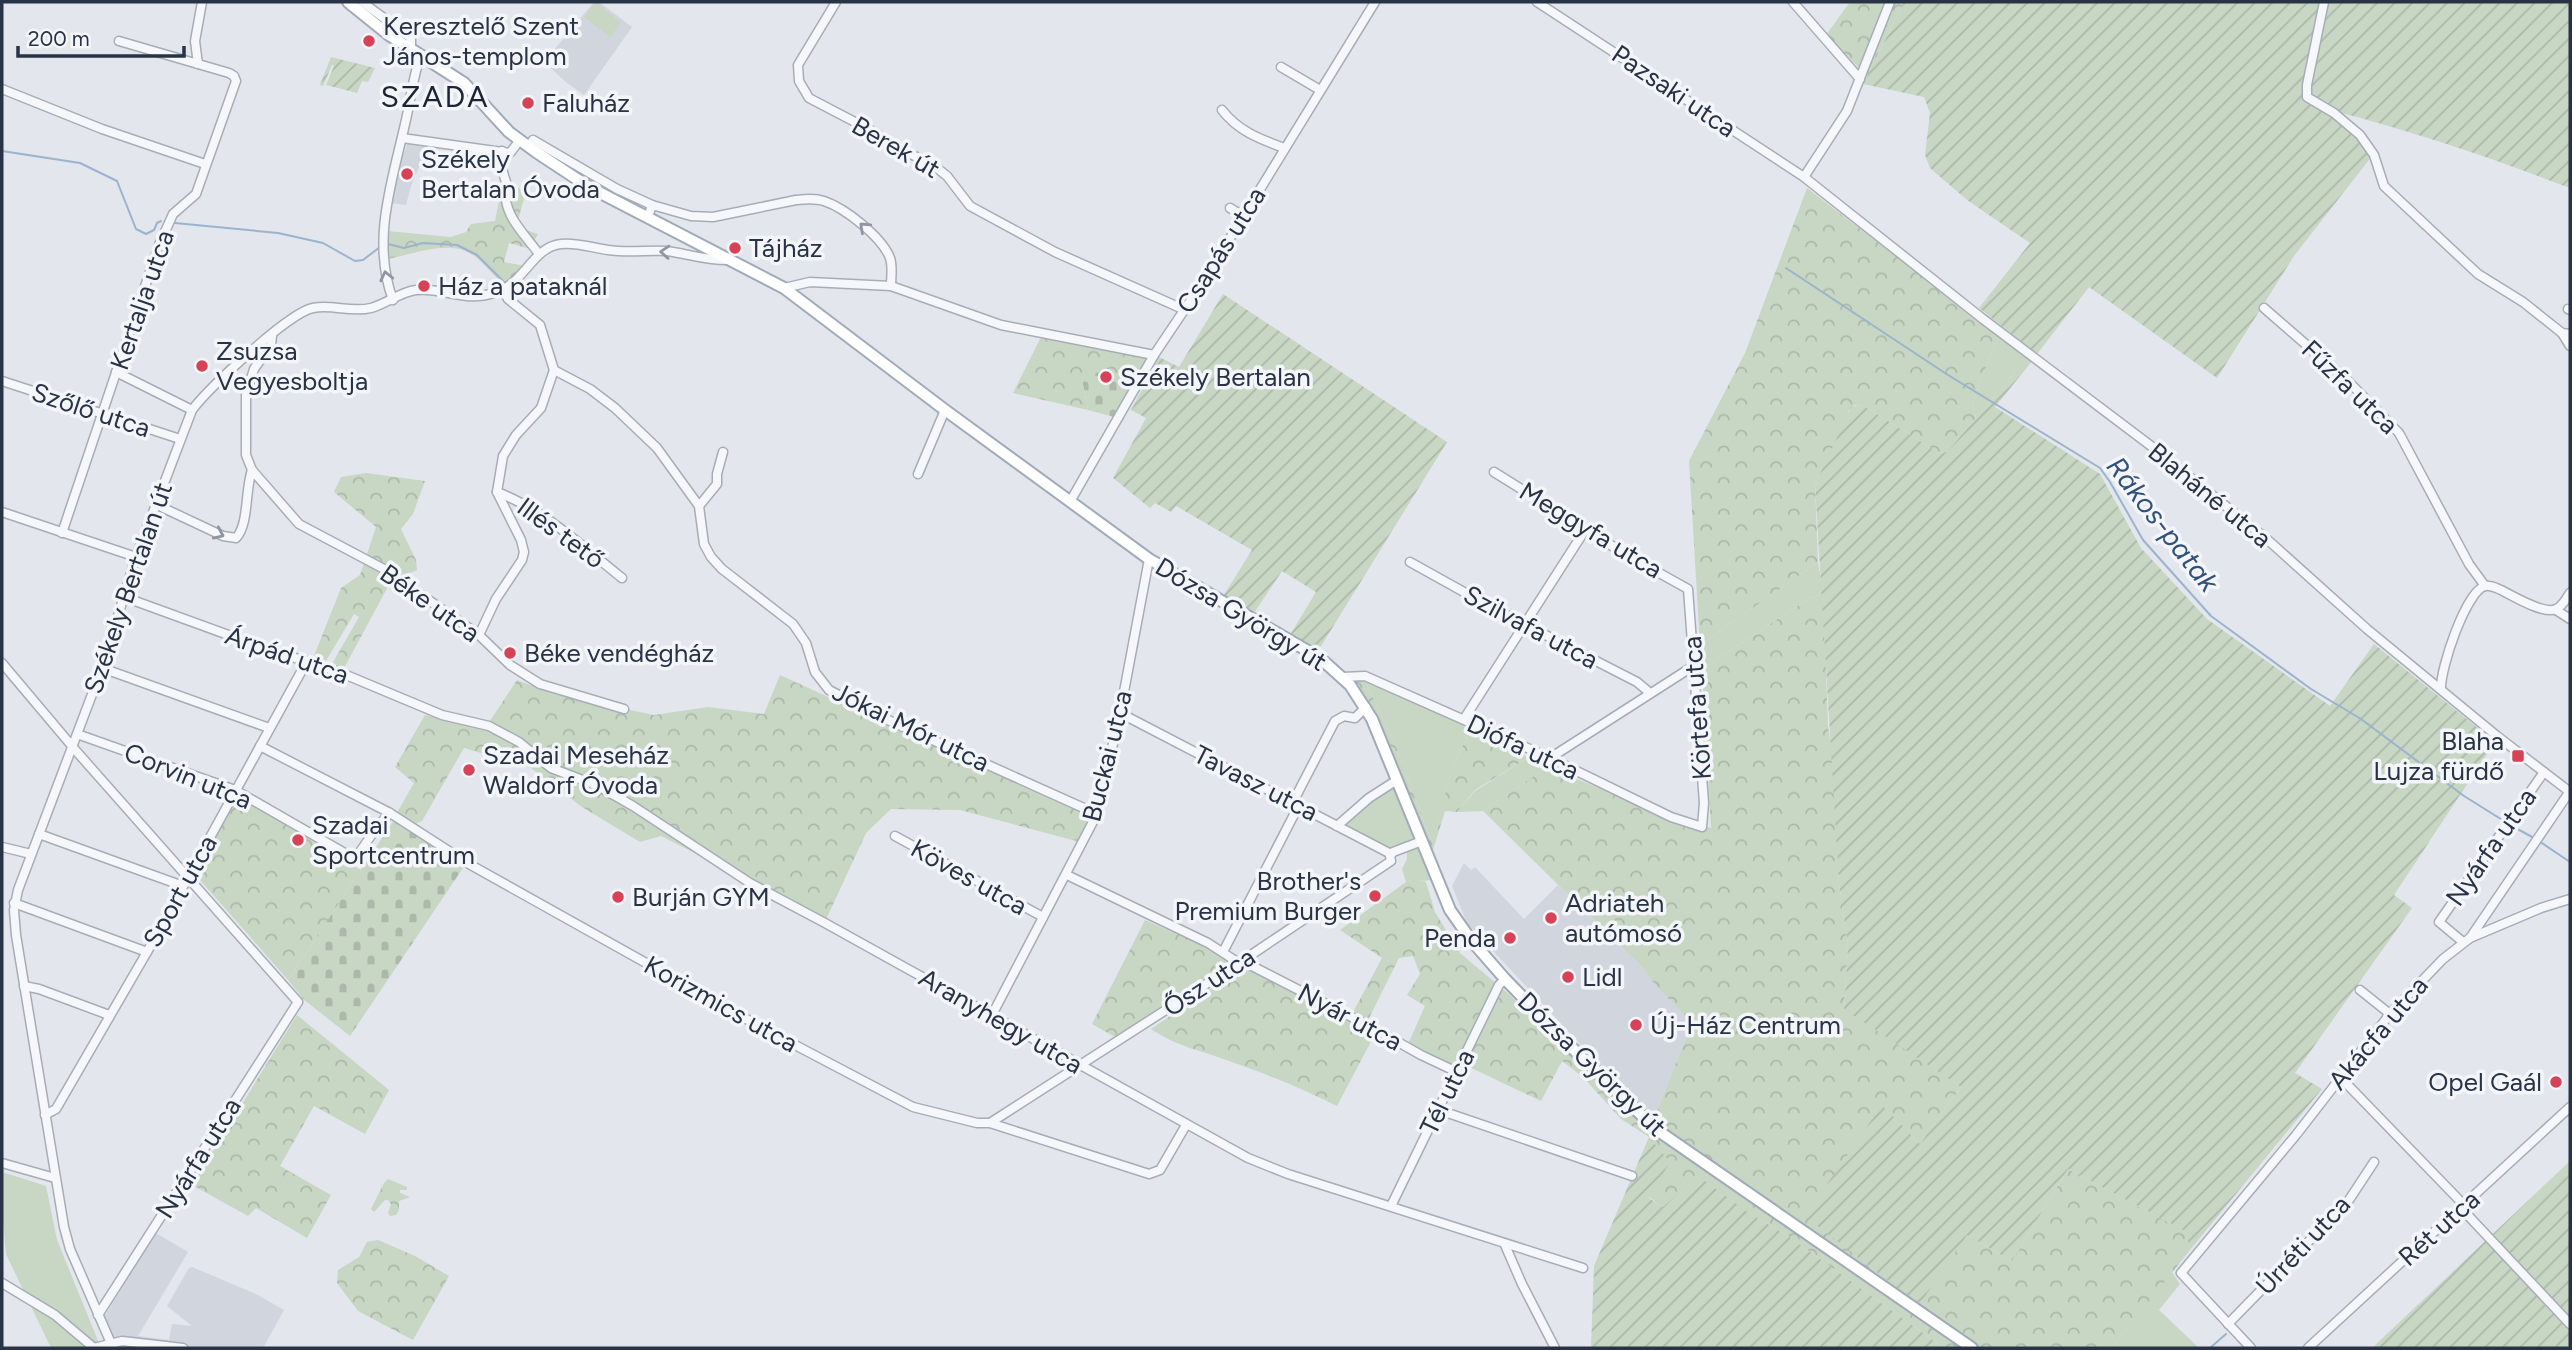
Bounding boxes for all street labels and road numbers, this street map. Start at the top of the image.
street label: Pazsaki utca [1606,38,1742,144]
street label: Berek út [846,109,946,185]
street label: Csapás utca [1170,181,1272,319]
street label: Kertalja utca [103,226,181,374]
street label: Fűzfa utca [2295,333,2405,441]
street label: Szőlő utca [28,376,154,444]
street label: Blaháné utca [2142,436,2278,554]
street label: Meggyfa utca [1514,475,1668,585]
street label: Székely Bertalan út [77,478,179,698]
street label: Illés tető [511,491,611,575]
street label: Dózsa György út [1150,550,1333,678]
street label: Béke utca [374,557,486,649]
street label: Szilvafa utca [1458,578,1604,676]
street label: Árpád utca [221,619,353,691]
street label: Körtefa utca [1676,635,1718,781]
street label: Jókai Mór utca [827,675,995,779]
street label: Buckai utca [1075,687,1139,825]
street label: Diófa utca [1462,707,1584,787]
street label: Corvin utca [120,736,256,816]
street label: Tavasz utca [1189,738,1323,828]
street label: Nyárfa utca [2439,782,2543,912]
street label: Sport utca [136,829,224,953]
street label: Köves utca [905,832,1033,922]
street label: Ősz utca [1157,941,1261,1023]
street label: Korizmics utca [639,949,803,1059]
street label: Aranyhegy utca [914,961,1088,1081]
street label: Akácfa utca [2321,970,2435,1096]
street label: Nyár utca [1292,976,1408,1058]
street label: Dózsa György út [1511,985,1673,1143]
street label: Tél utca [1413,1044,1481,1140]
street label: Nyárfa utca [148,1092,248,1224]
street label: Rét utca [2392,1183,2486,1273]
street label: Úrréti utca [2249,1189,2357,1301]

